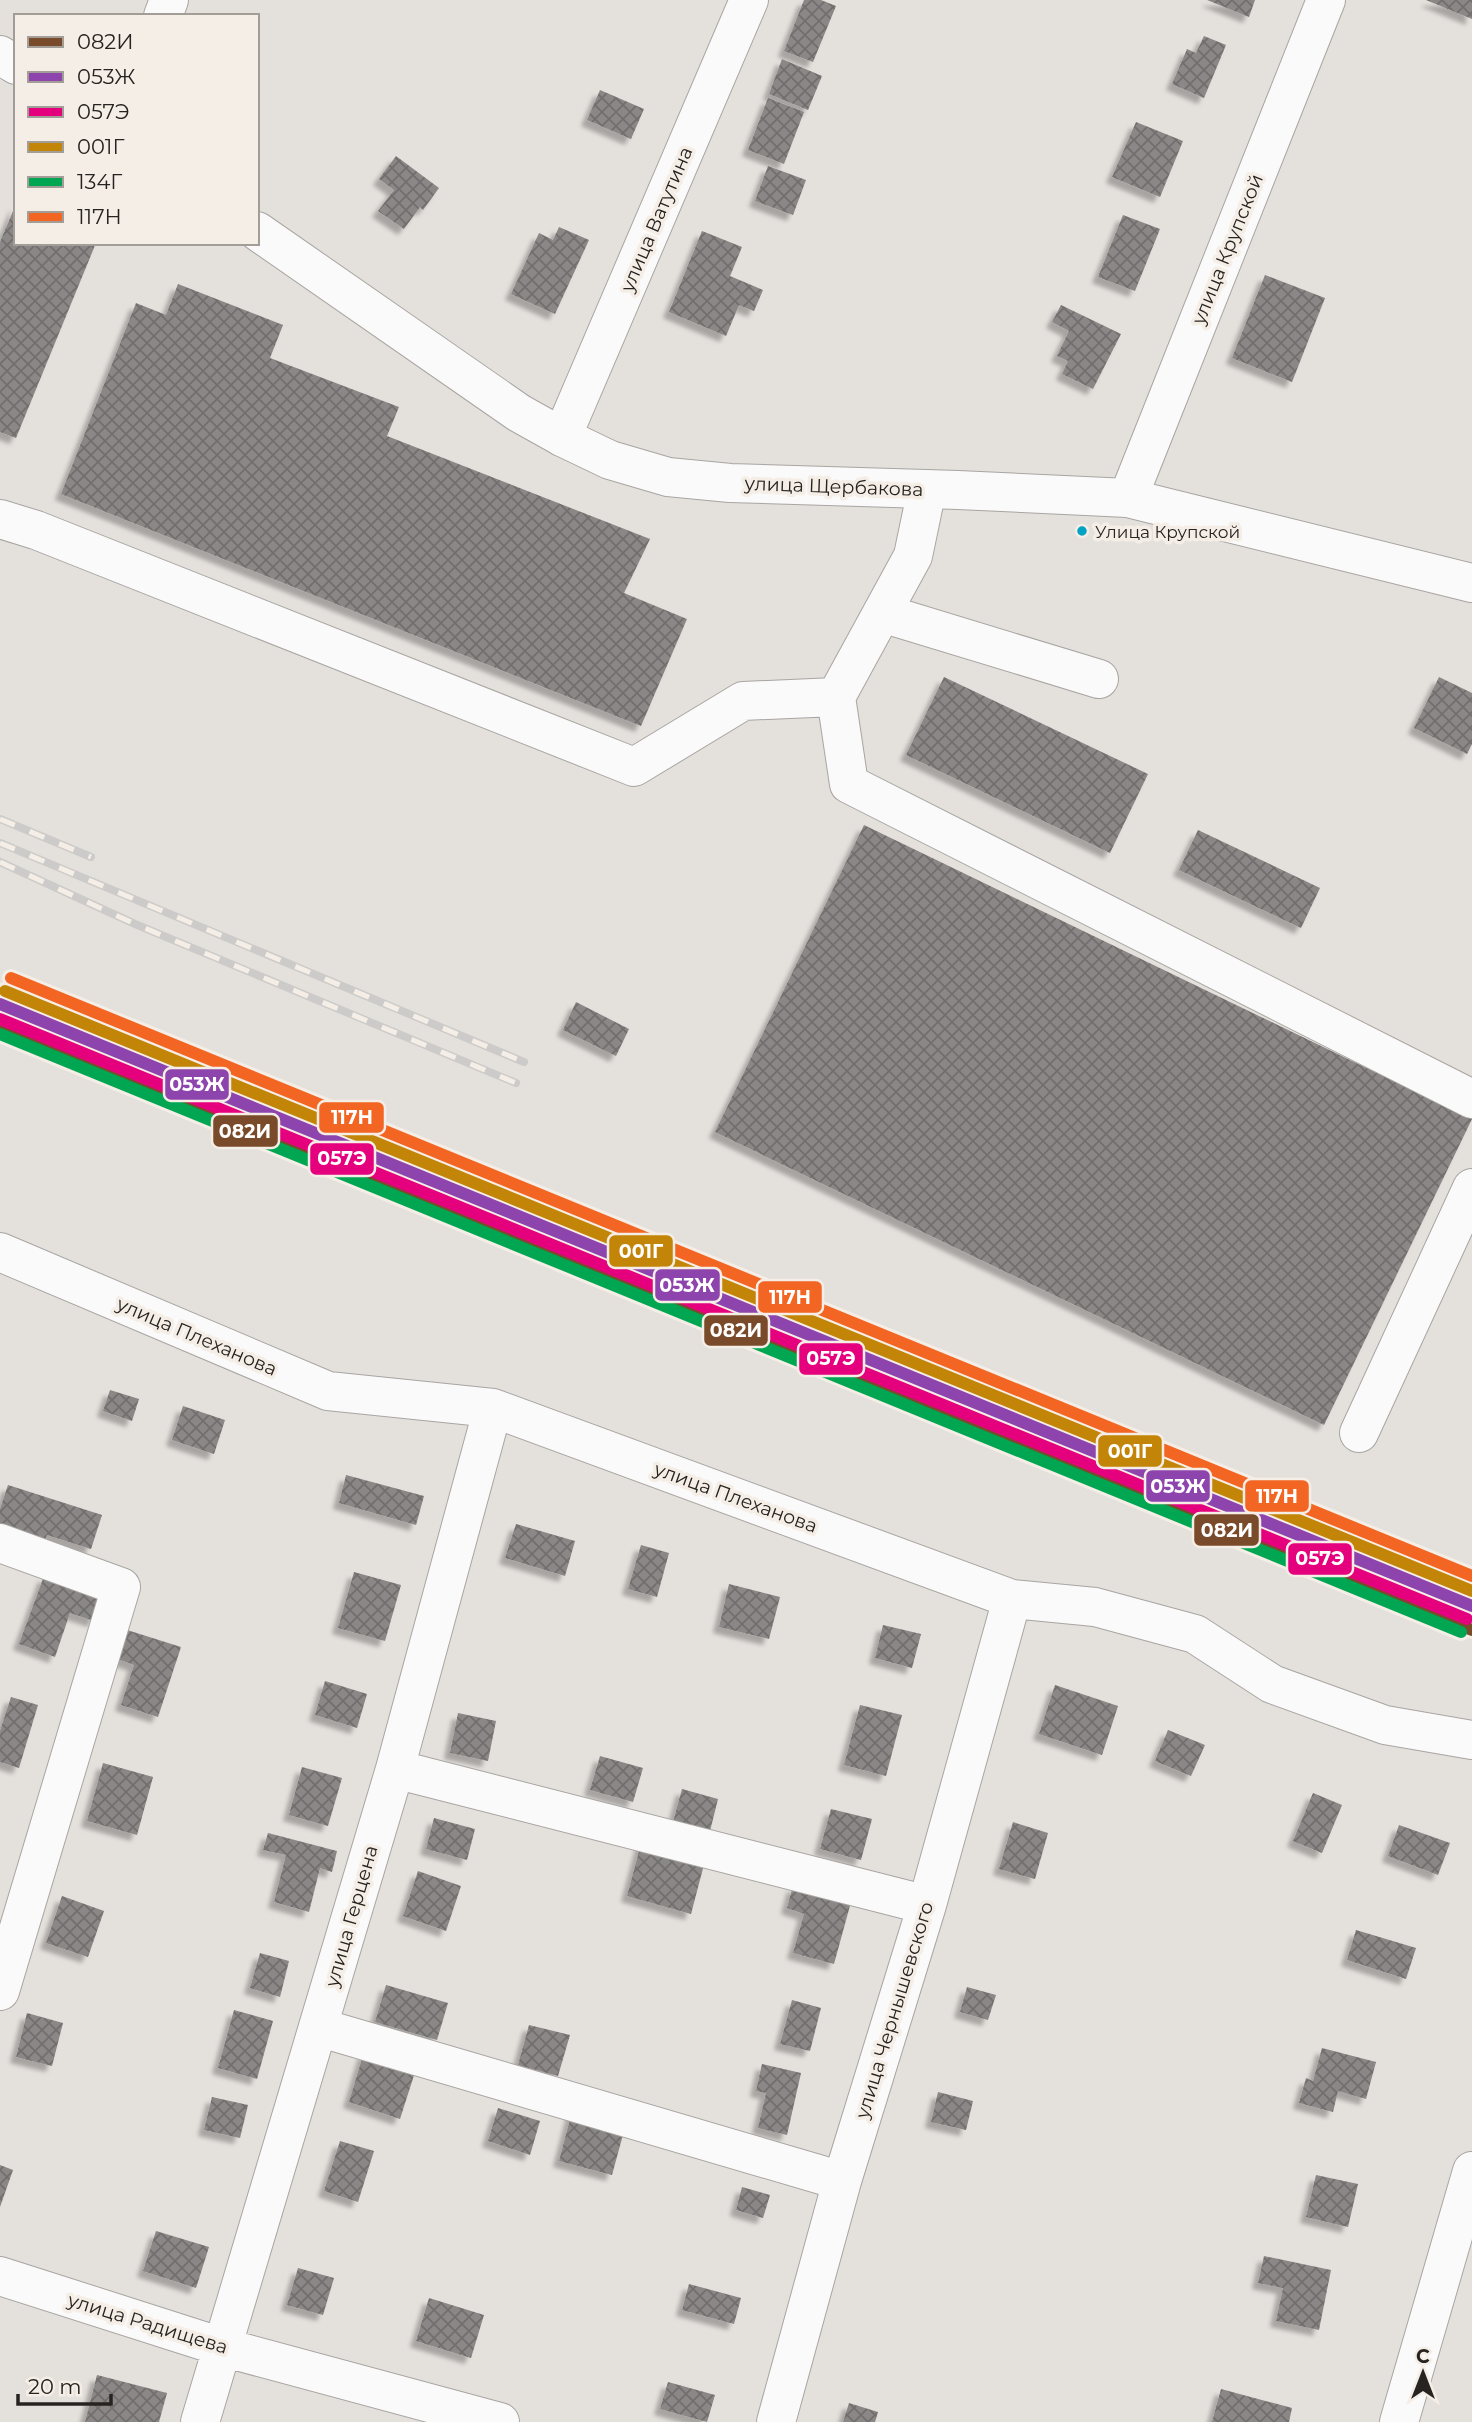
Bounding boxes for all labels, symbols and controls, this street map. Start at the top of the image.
legend [14,14,259,245]
text: 082И [77,29,134,54]
text: 053Ж [77,64,136,89]
text: 057Э [77,99,130,124]
text: 001Г [77,134,124,159]
street label: улица Ватутина [615,143,697,296]
text: 134Г [77,169,122,194]
street label: улица Крупской [1186,171,1268,329]
text: 117Н [77,204,122,229]
street label: улица Щербакова [743,472,924,501]
place label: Улица Крупской [1095,522,1240,542]
marker: Улица Крупской [1075,524,1089,538]
line badge: 053Ж [164,1068,230,1101]
text: 053Ж [169,1073,225,1096]
line badge: 117Н [318,1101,385,1134]
text: 117Н [331,1106,373,1129]
line badge: 082И [212,1114,279,1148]
text: 082И [219,1120,271,1143]
line badge: 057Э [309,1142,375,1176]
text: 057Э [317,1147,367,1170]
line badge: 001Г [608,1234,674,1268]
text: 001Г [619,1240,664,1263]
line badge: 053Ж [654,1268,721,1302]
text: 053Ж [659,1274,715,1297]
line badge: 117Н [757,1280,823,1314]
text: 117Н [769,1286,811,1309]
street label: улица Плеханова [112,1292,280,1381]
line badge: 082И [703,1314,769,1347]
text: 082И [710,1319,762,1342]
line badge: 057Э [798,1342,864,1376]
text: 057Э [806,1347,856,1370]
line badge: 001Г [1097,1434,1163,1468]
text: 001Г [1108,1440,1153,1463]
street label: улица Плеханова [650,1457,821,1538]
line badge: 053Ж [1145,1469,1211,1503]
text: 053Ж [1150,1475,1206,1498]
line badge: 117Н [1244,1479,1310,1513]
text: 117Н [1256,1485,1298,1508]
line badge: 082И [1193,1513,1260,1547]
text: 082И [1201,1519,1253,1542]
line badge: 057Э [1287,1542,1353,1576]
text: 057Э [1295,1547,1345,1570]
street label: улица Герцена [320,1843,383,1991]
street label: улица Чернышевского [850,1899,938,2122]
street label: улица Радищева [64,2288,231,2359]
north arrow [1388,2338,1458,2408]
text: С [1416,2345,1430,2368]
scale bar [18,2362,110,2406]
text: 20 m [28,2374,82,2399]

